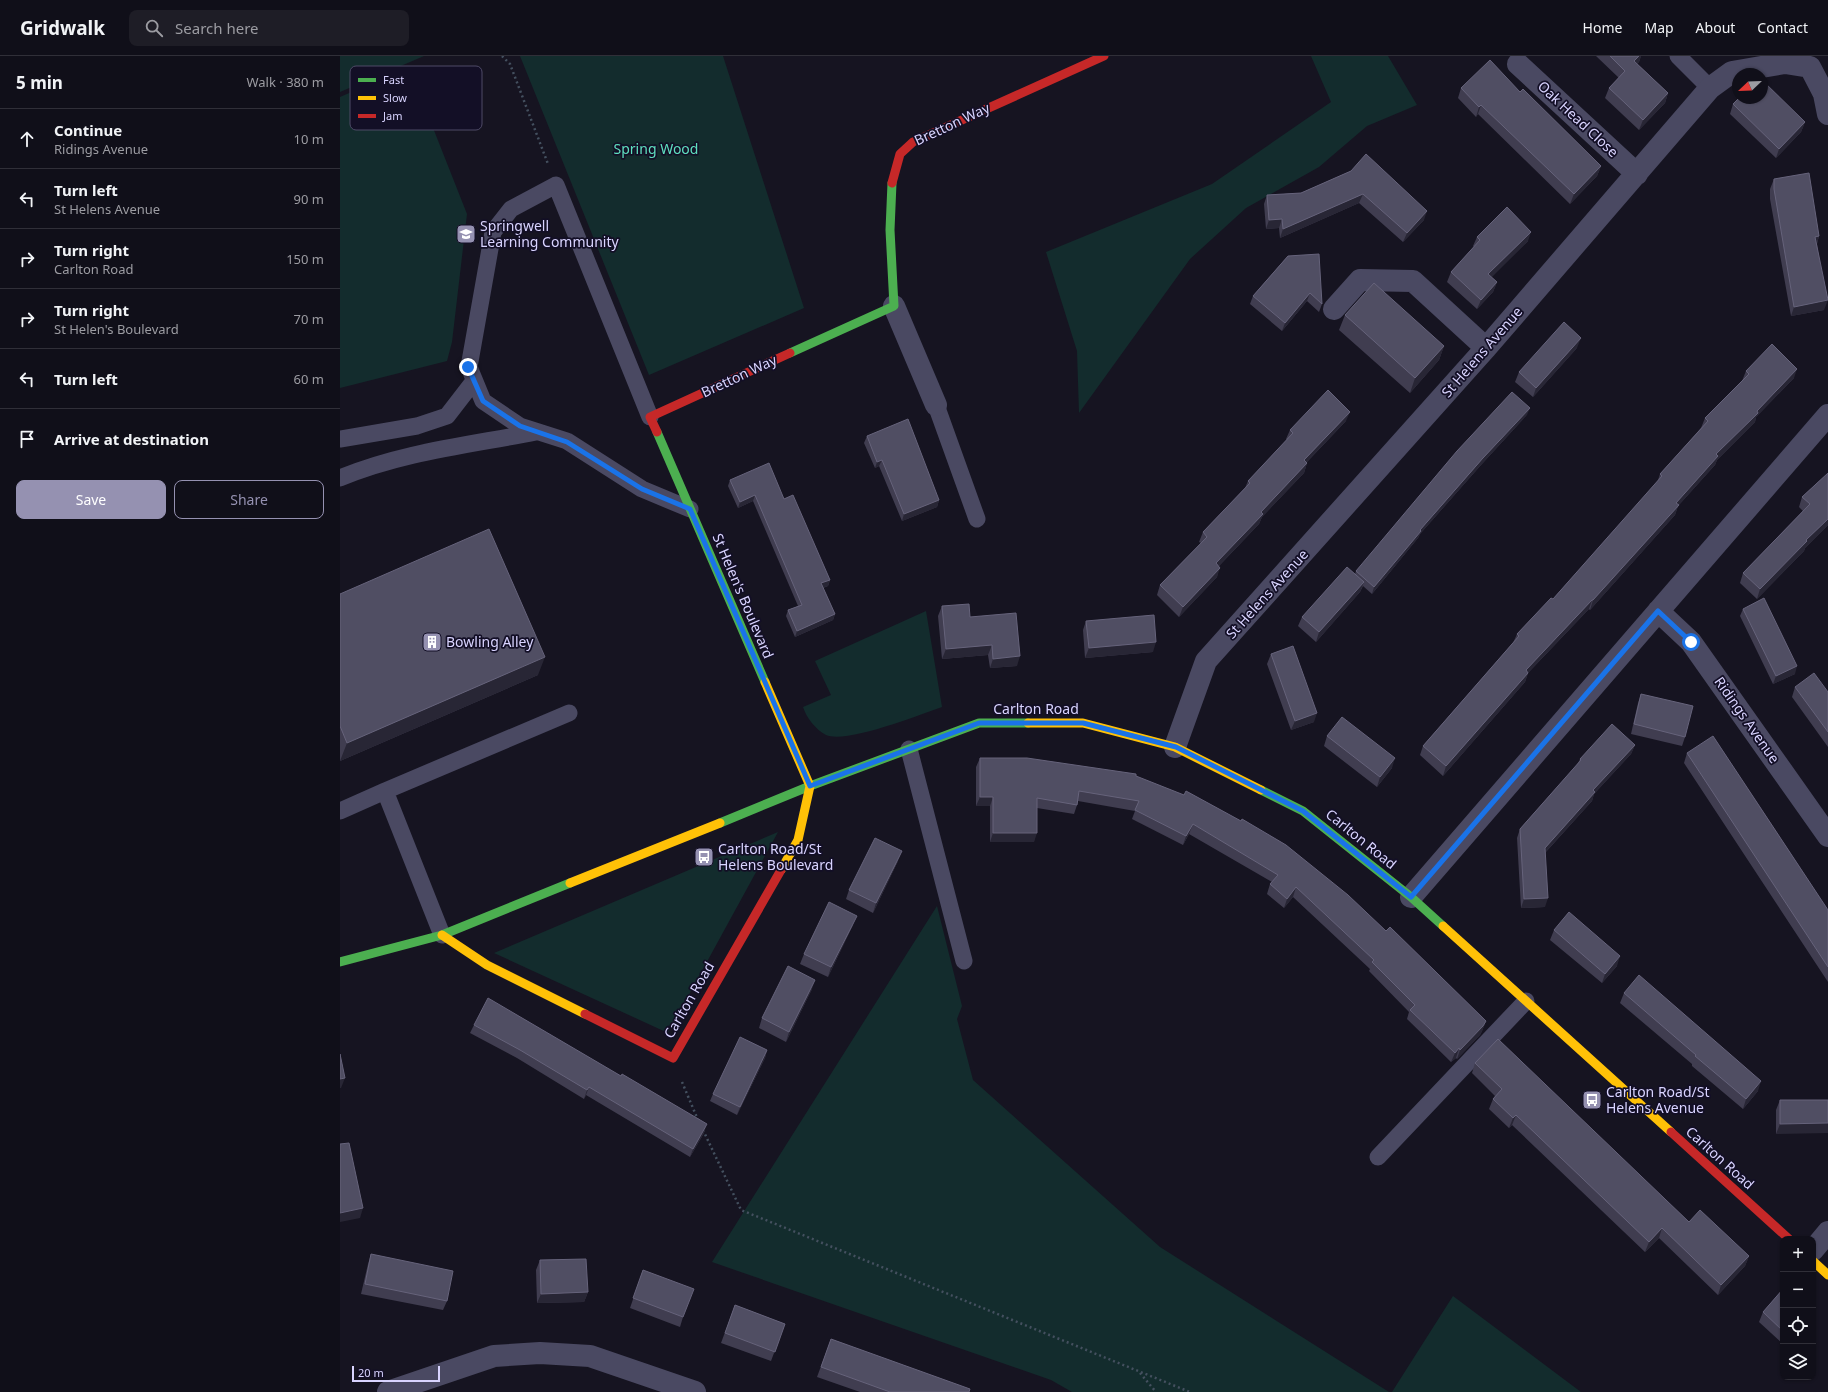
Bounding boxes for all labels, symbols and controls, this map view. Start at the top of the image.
search box [129,10,409,46]
text: Gridwalk [20,15,105,41]
icon: search [143,17,165,39]
text: Search here [175,18,259,38]
text: Home [1583,18,1622,37]
text: Map [1644,18,1674,37]
text: About [1696,18,1735,37]
text: Contact [1757,18,1808,37]
legend [350,66,482,130]
north arrow [1732,68,1768,104]
text: 5 min [16,71,63,94]
text: Fast [383,72,404,87]
text: Walk · 380 m [246,73,324,91]
street label: Oak Head Close [1534,76,1623,161]
text: Slow [383,90,407,105]
street label: Bretton Way [911,97,993,149]
text: Jam [382,108,402,123]
text: Continue [54,120,122,140]
icon: ahead [16,128,38,150]
text: 10 m [294,130,324,148]
park label: Spring Wood [614,139,698,158]
text: Ridings Avenue [54,140,148,158]
text: Turn left [54,180,118,200]
icon: left [16,188,38,210]
text: 90 m [294,190,324,208]
text: St Helens Avenue [54,200,160,218]
place label: Springwell Learning Community [480,216,620,251]
school or university icon: Springwell Learning Community [455,223,477,245]
text: Turn right [54,240,129,260]
icon: right [16,248,38,270]
text: 150 m [286,250,324,268]
text: Carlton Road [54,260,133,278]
text: Turn right [54,300,129,320]
street label: St Helens Avenue [1437,302,1526,401]
icon: right [16,308,38,330]
text: 70 m [294,310,324,328]
text: St Helen's Boulevard [54,320,179,338]
street label: Bretton Way [698,349,780,401]
route end [459,358,477,376]
icon: left [16,368,38,390]
text: Turn left [54,369,118,389]
text: 60 m [294,370,324,388]
icon: arrive [16,428,38,450]
text: Arrive at destination [54,429,209,449]
button: Save [16,480,166,519]
button: Share [174,480,324,519]
street label: St Helen's Boulevard [708,530,778,661]
street label: St Helens Avenue [1221,545,1312,642]
building icon: Bowling Alley [421,631,443,653]
place label: Bowling Alley [446,632,534,651]
route start [1682,633,1700,651]
street label: Ridings Avenue [1711,673,1784,767]
street label: Carlton Road [993,699,1079,718]
street label: Carlton Road [1322,804,1401,873]
place label: Carlton Road/St Helens Boulevard [718,839,833,874]
bus stop icon: Carlton Road/St Helens Boulevard [693,846,715,868]
street label: Carlton Road [659,958,718,1042]
place label: Carlton Road/St Helens Avenue [1606,1082,1710,1117]
bus stop icon: Carlton Road/St Helens Avenue [1581,1089,1603,1111]
street label: Carlton Road [1682,1122,1758,1193]
map controls [1780,1236,1816,1380]
button: + [1780,1236,1816,1272]
button: − [1780,1272,1816,1308]
button: locate [1780,1308,1816,1344]
button: layers [1780,1344,1816,1380]
scale bar [352,1364,440,1383]
text: 20 m [358,1365,384,1380]

